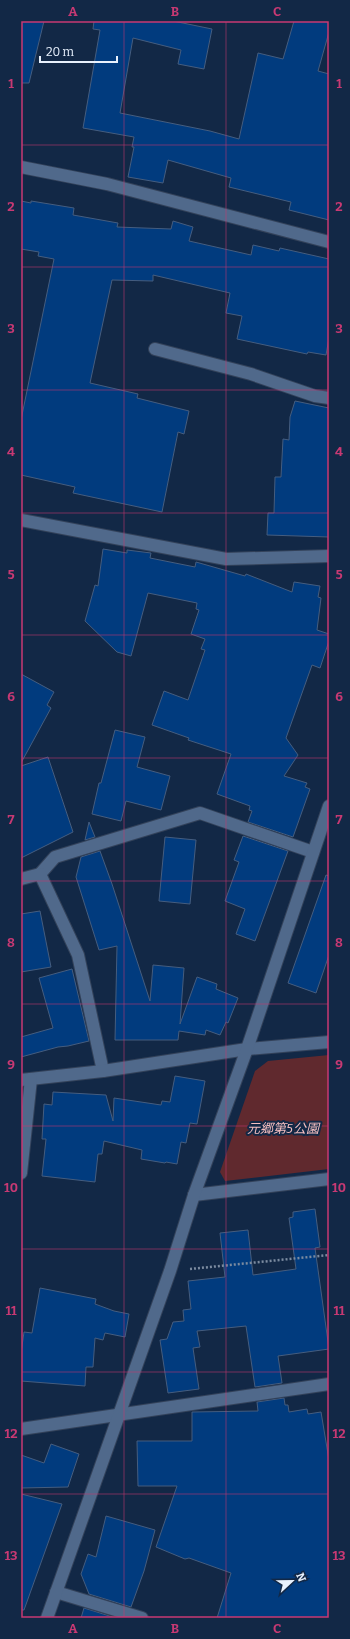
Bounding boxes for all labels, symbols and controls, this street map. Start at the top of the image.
text: A [68,4,78,19]
text: B [171,4,179,19]
text: C [273,4,281,19]
scale bar [40,38,117,64]
text: 20 m [46,45,75,59]
text: 1 [8,76,14,91]
text: 1 [336,76,342,91]
text: 2 [7,199,15,214]
text: 2 [335,199,343,214]
text: 3 [7,321,15,336]
text: 3 [335,321,343,336]
text: 4 [7,444,15,459]
text: 4 [335,444,343,459]
text: 5 [7,567,15,582]
text: 5 [335,567,343,582]
text: 6 [7,689,15,704]
text: 6 [335,689,343,704]
text: 7 [8,812,15,827]
text: 7 [336,812,343,827]
text: 8 [7,935,15,950]
text: 8 [335,935,343,950]
text: 9 [7,1057,15,1072]
text: 9 [335,1057,343,1072]
park label: 元郷第5公園 [247,1121,321,1136]
text: 10 [4,1180,18,1195]
text: 10 [332,1180,346,1195]
text: 11 [5,1303,17,1318]
text: 11 [333,1303,345,1318]
text: 12 [5,1426,17,1441]
text: 12 [333,1426,345,1441]
text: 13 [4,1548,18,1563]
text: 13 [332,1548,346,1563]
north arrow [272,1561,312,1601]
text: N [293,1571,309,1584]
text: A [68,1621,78,1636]
text: B [171,1621,179,1636]
text: C [273,1621,281,1636]

